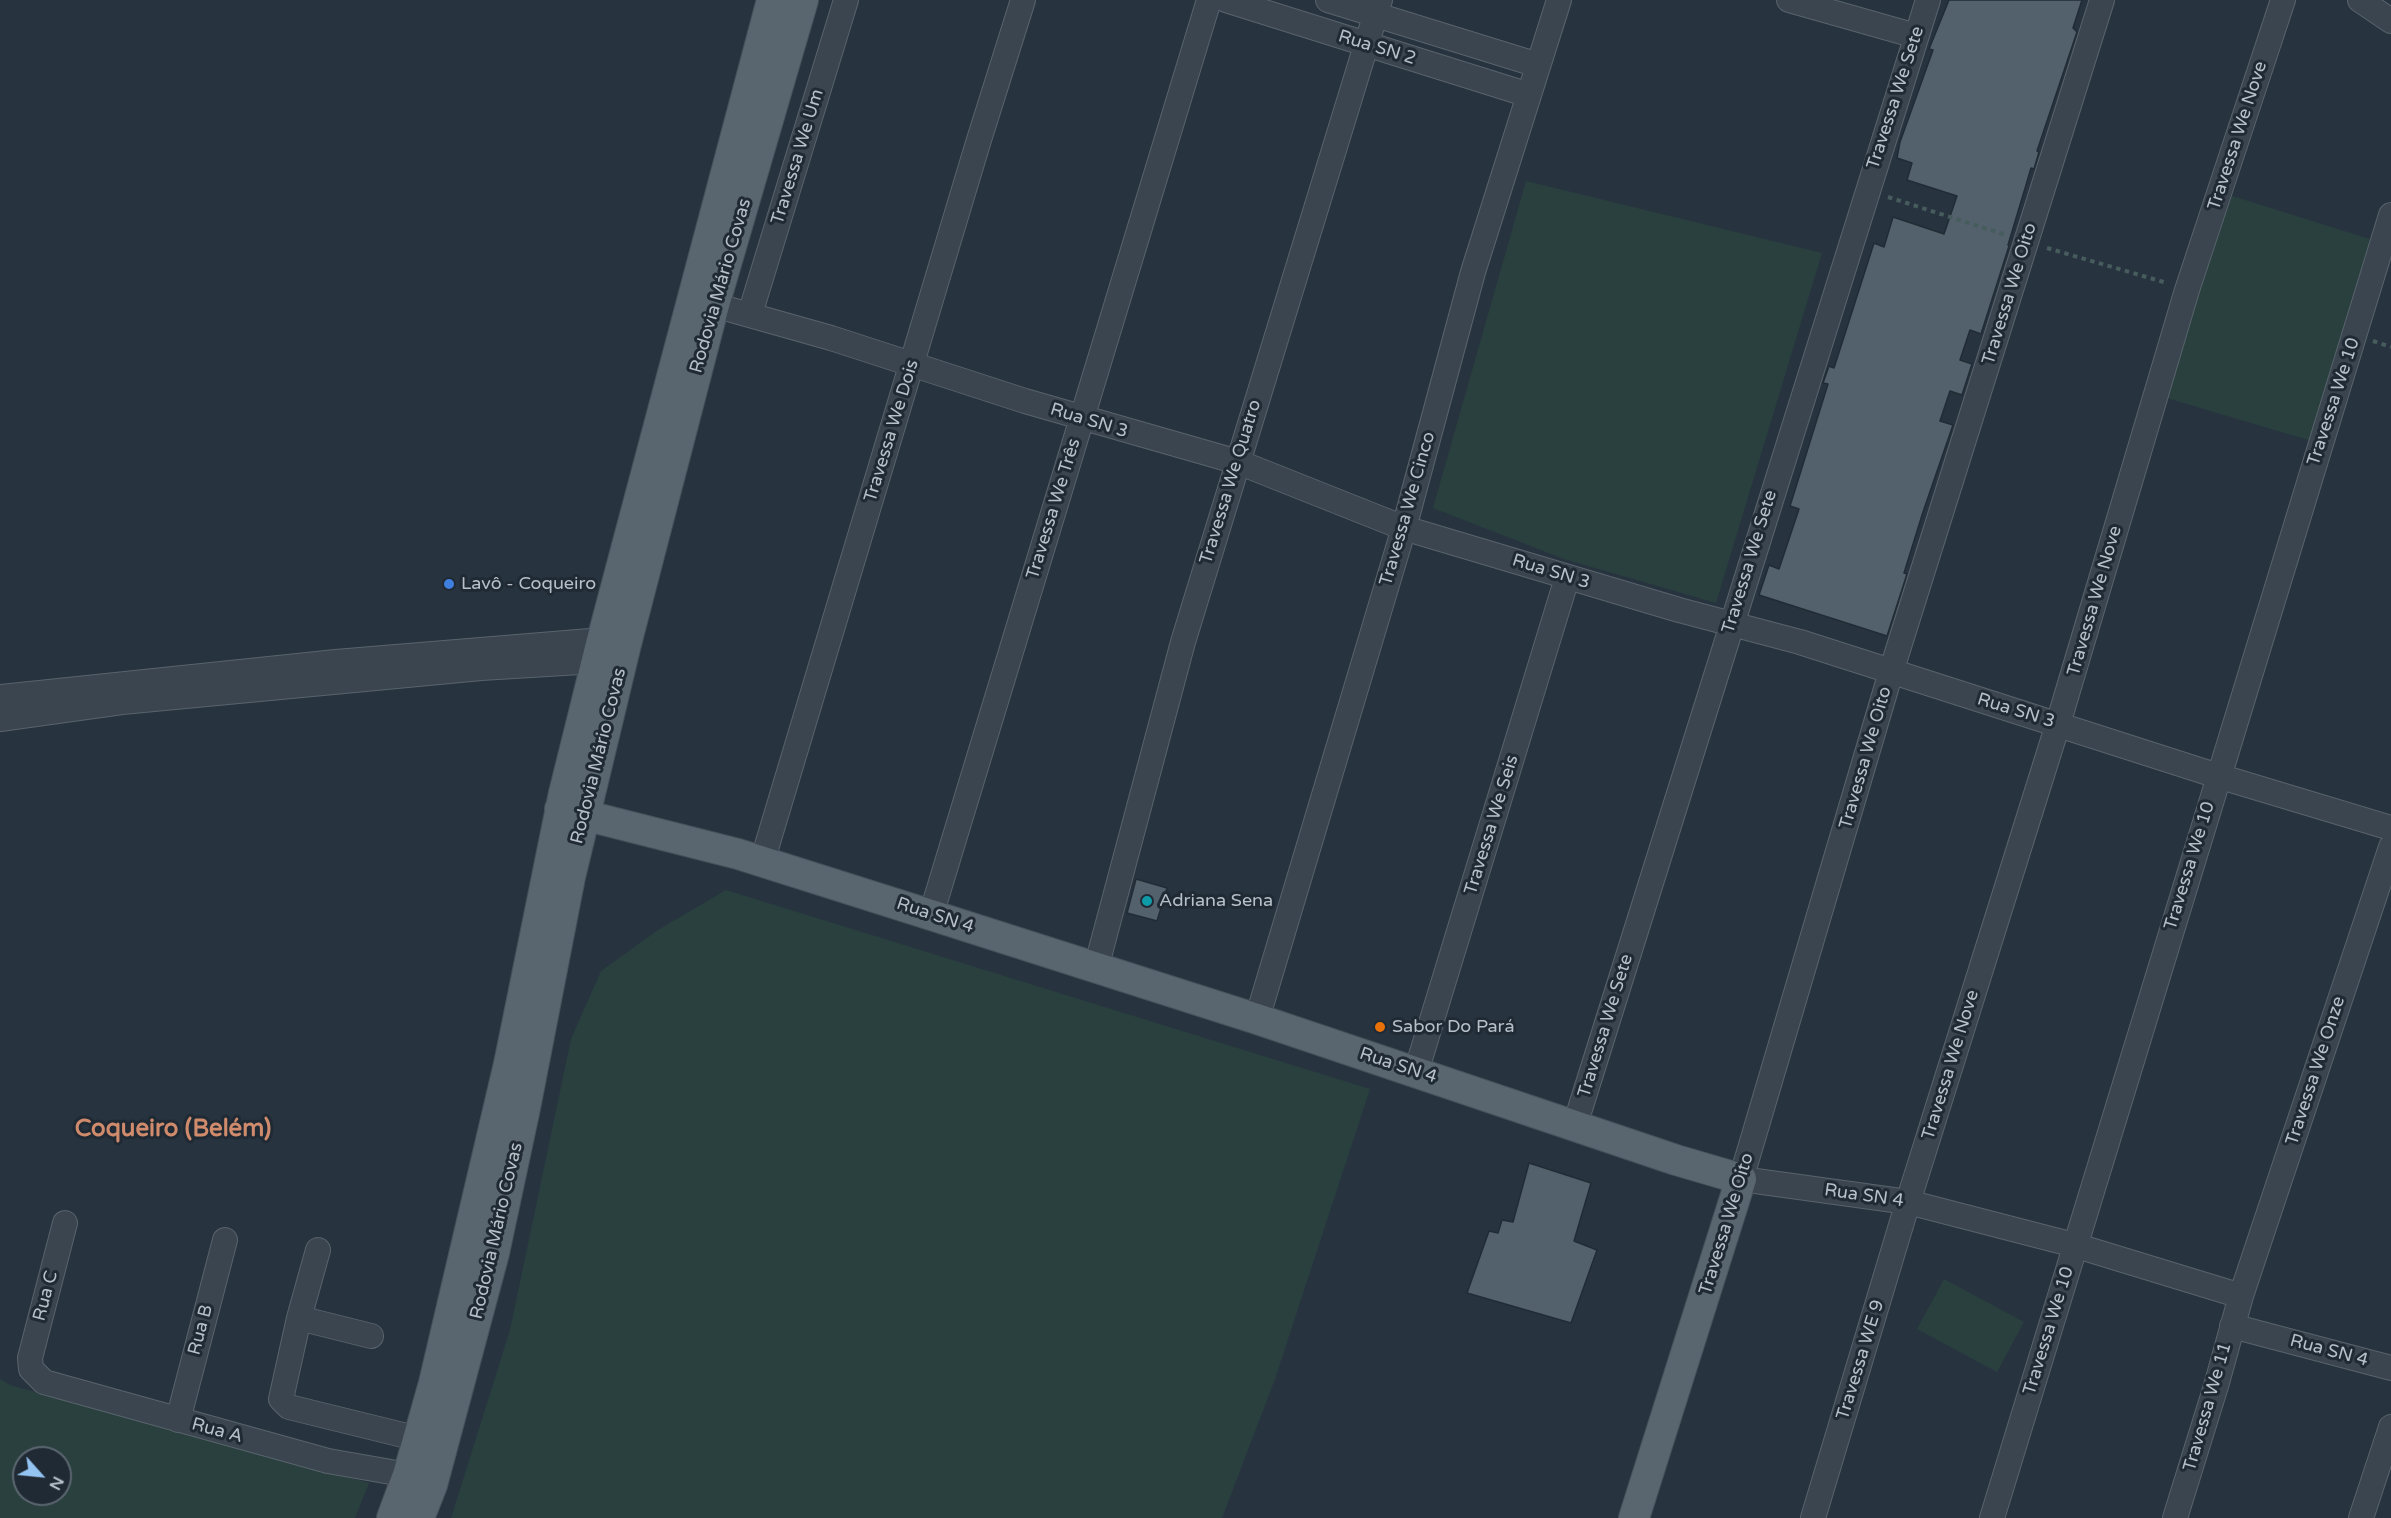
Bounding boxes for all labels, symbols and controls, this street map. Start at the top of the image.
street label: Travessa We Sete [1863,24,1929,172]
street label: Rua SN 2 [1336,26,1418,70]
street label: Travessa We Nove [2204,59,2272,213]
street label: Travessa We Um [767,87,829,227]
street label: Rodovia Mário Covas [686,196,756,376]
street label: Travessa We Oito [1978,220,2042,368]
street label: Travessa We 10 [2303,335,2365,469]
street label: Travessa We Dois [860,357,924,505]
street label: Travessa We Quatro [1196,397,1266,567]
street label: Rua SN 3 [1048,399,1130,443]
street label: Travessa We Cinco [1376,430,1440,588]
street label: Travessa We Três [1022,436,1086,582]
street label: Travessa We Sete [1718,488,1782,636]
street label: Travessa We Nove [2063,523,2127,679]
street label: Rua SN 3 [1510,550,1592,594]
place label: Lavô - Coqueiro [461,573,596,595]
marker: Lavô - Coqueiro [442,577,456,591]
street label: Rodovia Mário Covas [567,666,631,846]
street label: Travessa We Oito [1835,684,1897,832]
street label: Rua SN 3 [1975,689,2057,733]
street label: Travessa We Seis [1460,752,1524,898]
street label: Travessa We 10 [2160,799,2220,933]
place label: Adriana Sena [1159,890,1273,912]
street label: Rua SN 4 [894,893,976,939]
marker: Adriana Sena [1140,894,1154,908]
street label: Travessa We Sete [1574,952,1638,1100]
street label: Travessa We Nove [1918,988,1984,1142]
street label: Travessa We Onze [2282,994,2350,1148]
place label: Sabor Do Pará [1392,1016,1515,1038]
marker: Sabor Do Pará [1373,1020,1387,1034]
street label: Rua SN 4 [1357,1043,1439,1089]
district label: Coqueiro (Belém) [75,1116,271,1144]
street label: Rodovia Mário Covas [466,1141,528,1321]
street label: Travessa We Oito [1695,1150,1759,1298]
street label: Rua SN 4 [1823,1180,1905,1212]
street label: Travessa We 10 [2019,1264,2079,1398]
street label: Rua C [29,1269,63,1323]
street label: Travessa WE 9 [1833,1298,1889,1422]
street label: Rua B [184,1303,218,1357]
street label: Rua SN 4 [2288,1330,2370,1372]
street label: Travessa We 11 [2179,1340,2237,1474]
street label: Rua A [189,1414,245,1448]
north arrow [12,1446,72,1506]
text: N [44,1473,68,1494]

